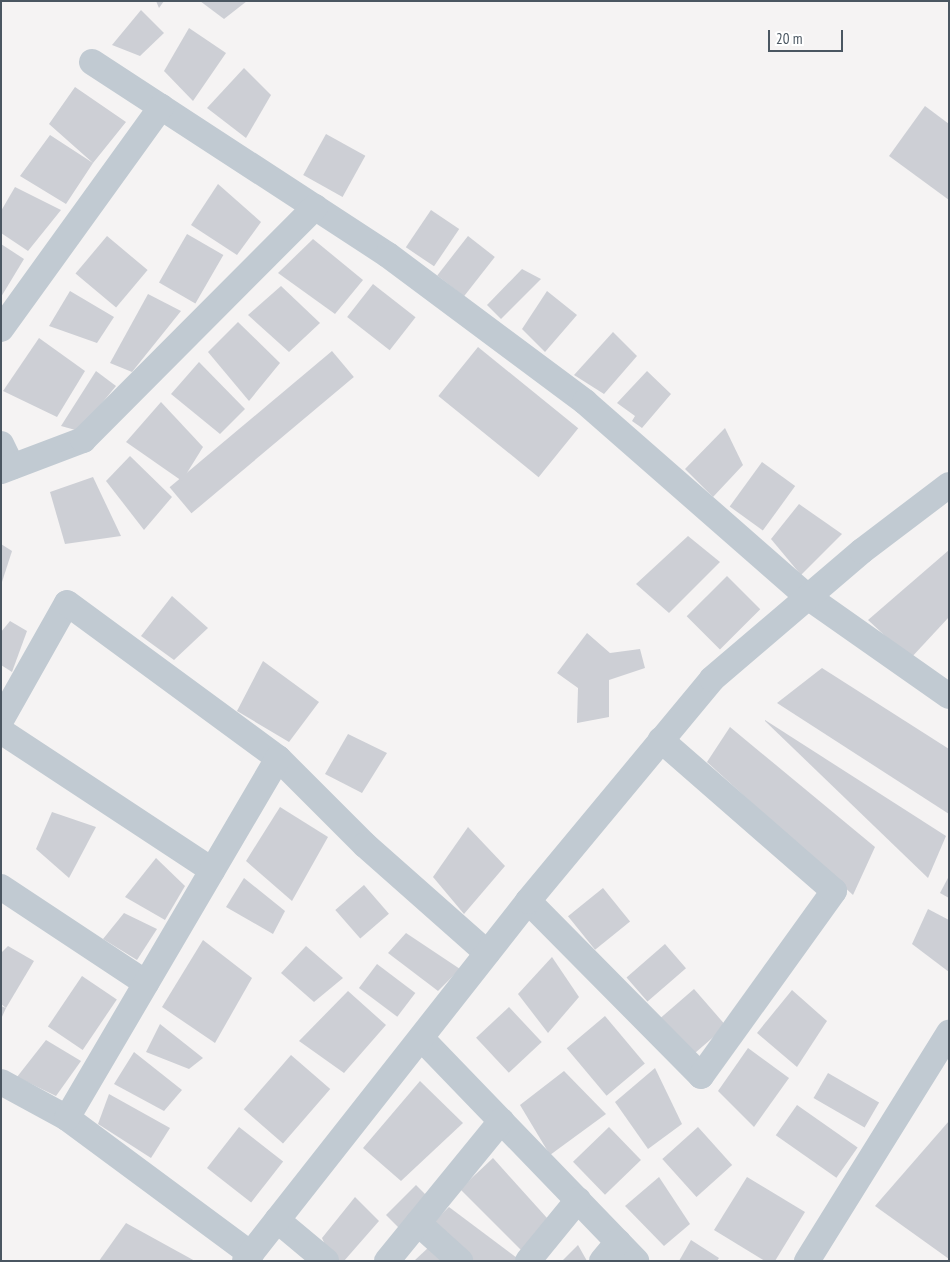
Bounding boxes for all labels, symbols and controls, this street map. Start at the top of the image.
scale bar [770,20,845,52]
text: 20 m [776,29,802,48]

